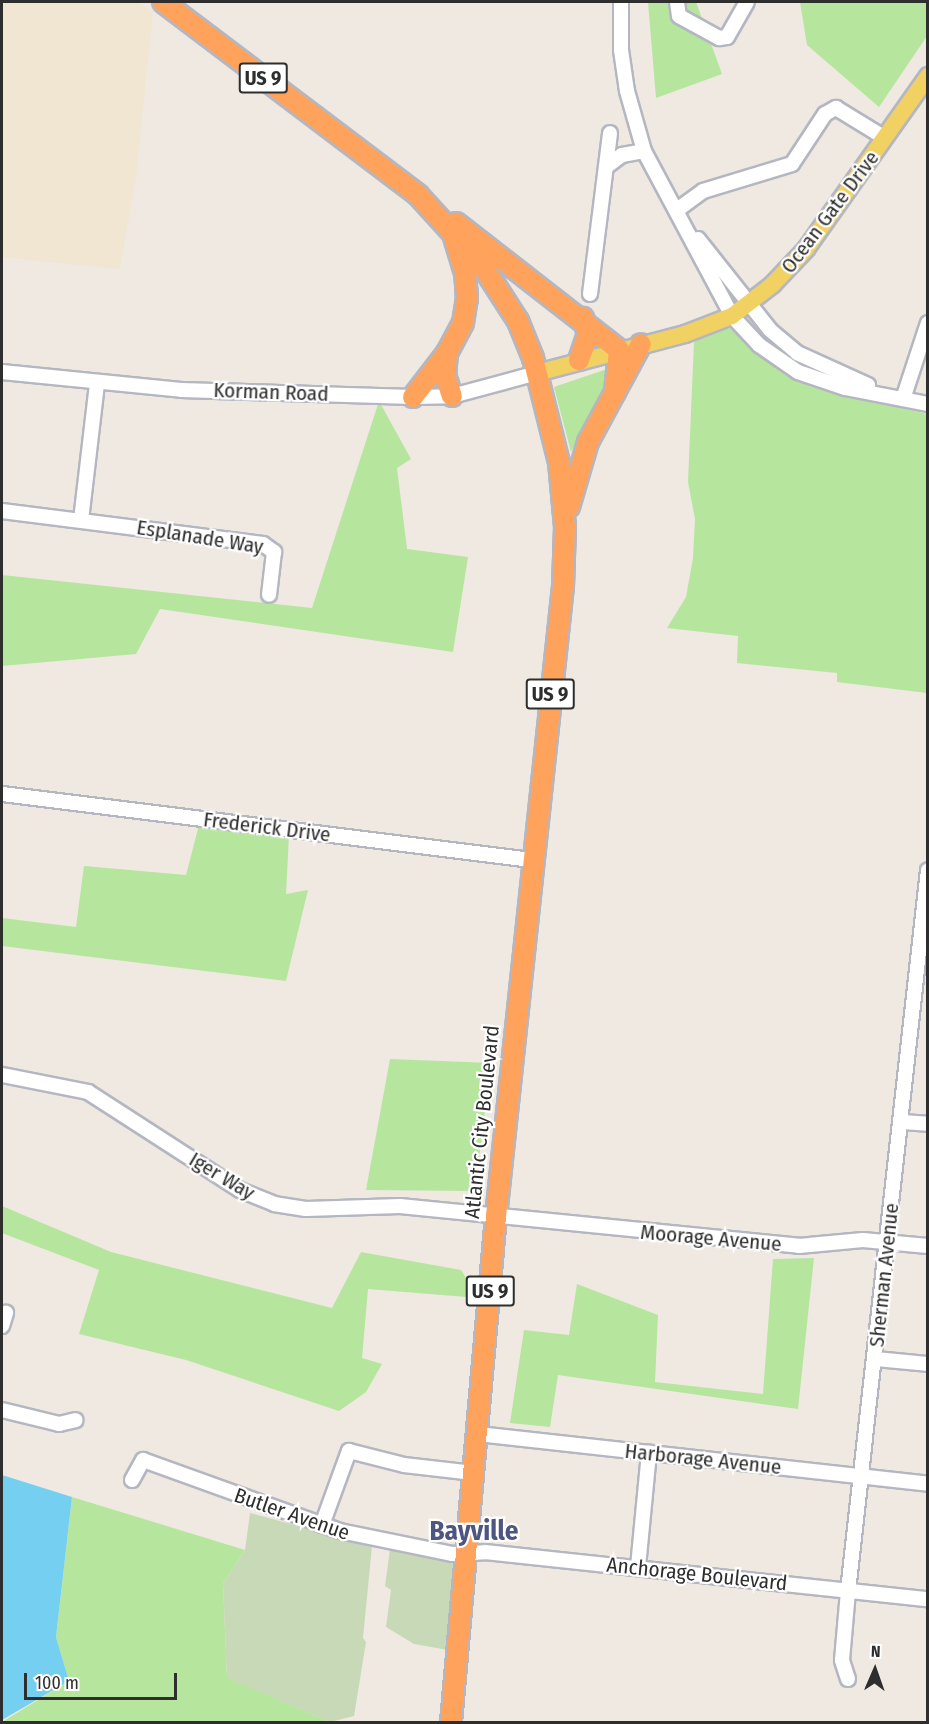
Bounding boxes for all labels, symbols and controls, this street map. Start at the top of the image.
road number: US 9 [238,61,288,95]
street label: Ocean Gate Drive [776,146,884,278]
street label: Korman Road [213,377,329,407]
street label: Esplanade Way [135,515,265,559]
road number: US 9 [524,677,576,711]
street label: Frederick Drive [202,807,332,847]
street label: Atlantic City Boulevard [459,1024,505,1220]
street label: Iger Way [185,1147,259,1205]
street label: Sherman Avenue [864,1202,904,1348]
street label: Moorage Avenue [639,1219,783,1257]
road number: US 9 [464,1274,516,1308]
street label: Harborage Avenue [623,1438,783,1480]
street label: Butler Avenue [231,1483,353,1545]
district label: Bayville [430,1516,518,1548]
street label: Anchorage Boulevard [605,1552,789,1596]
north arrow [845,1640,905,1700]
text: N [871,1642,881,1661]
scale bar [27,1661,180,1699]
text: 100 m [35,1672,79,1694]

